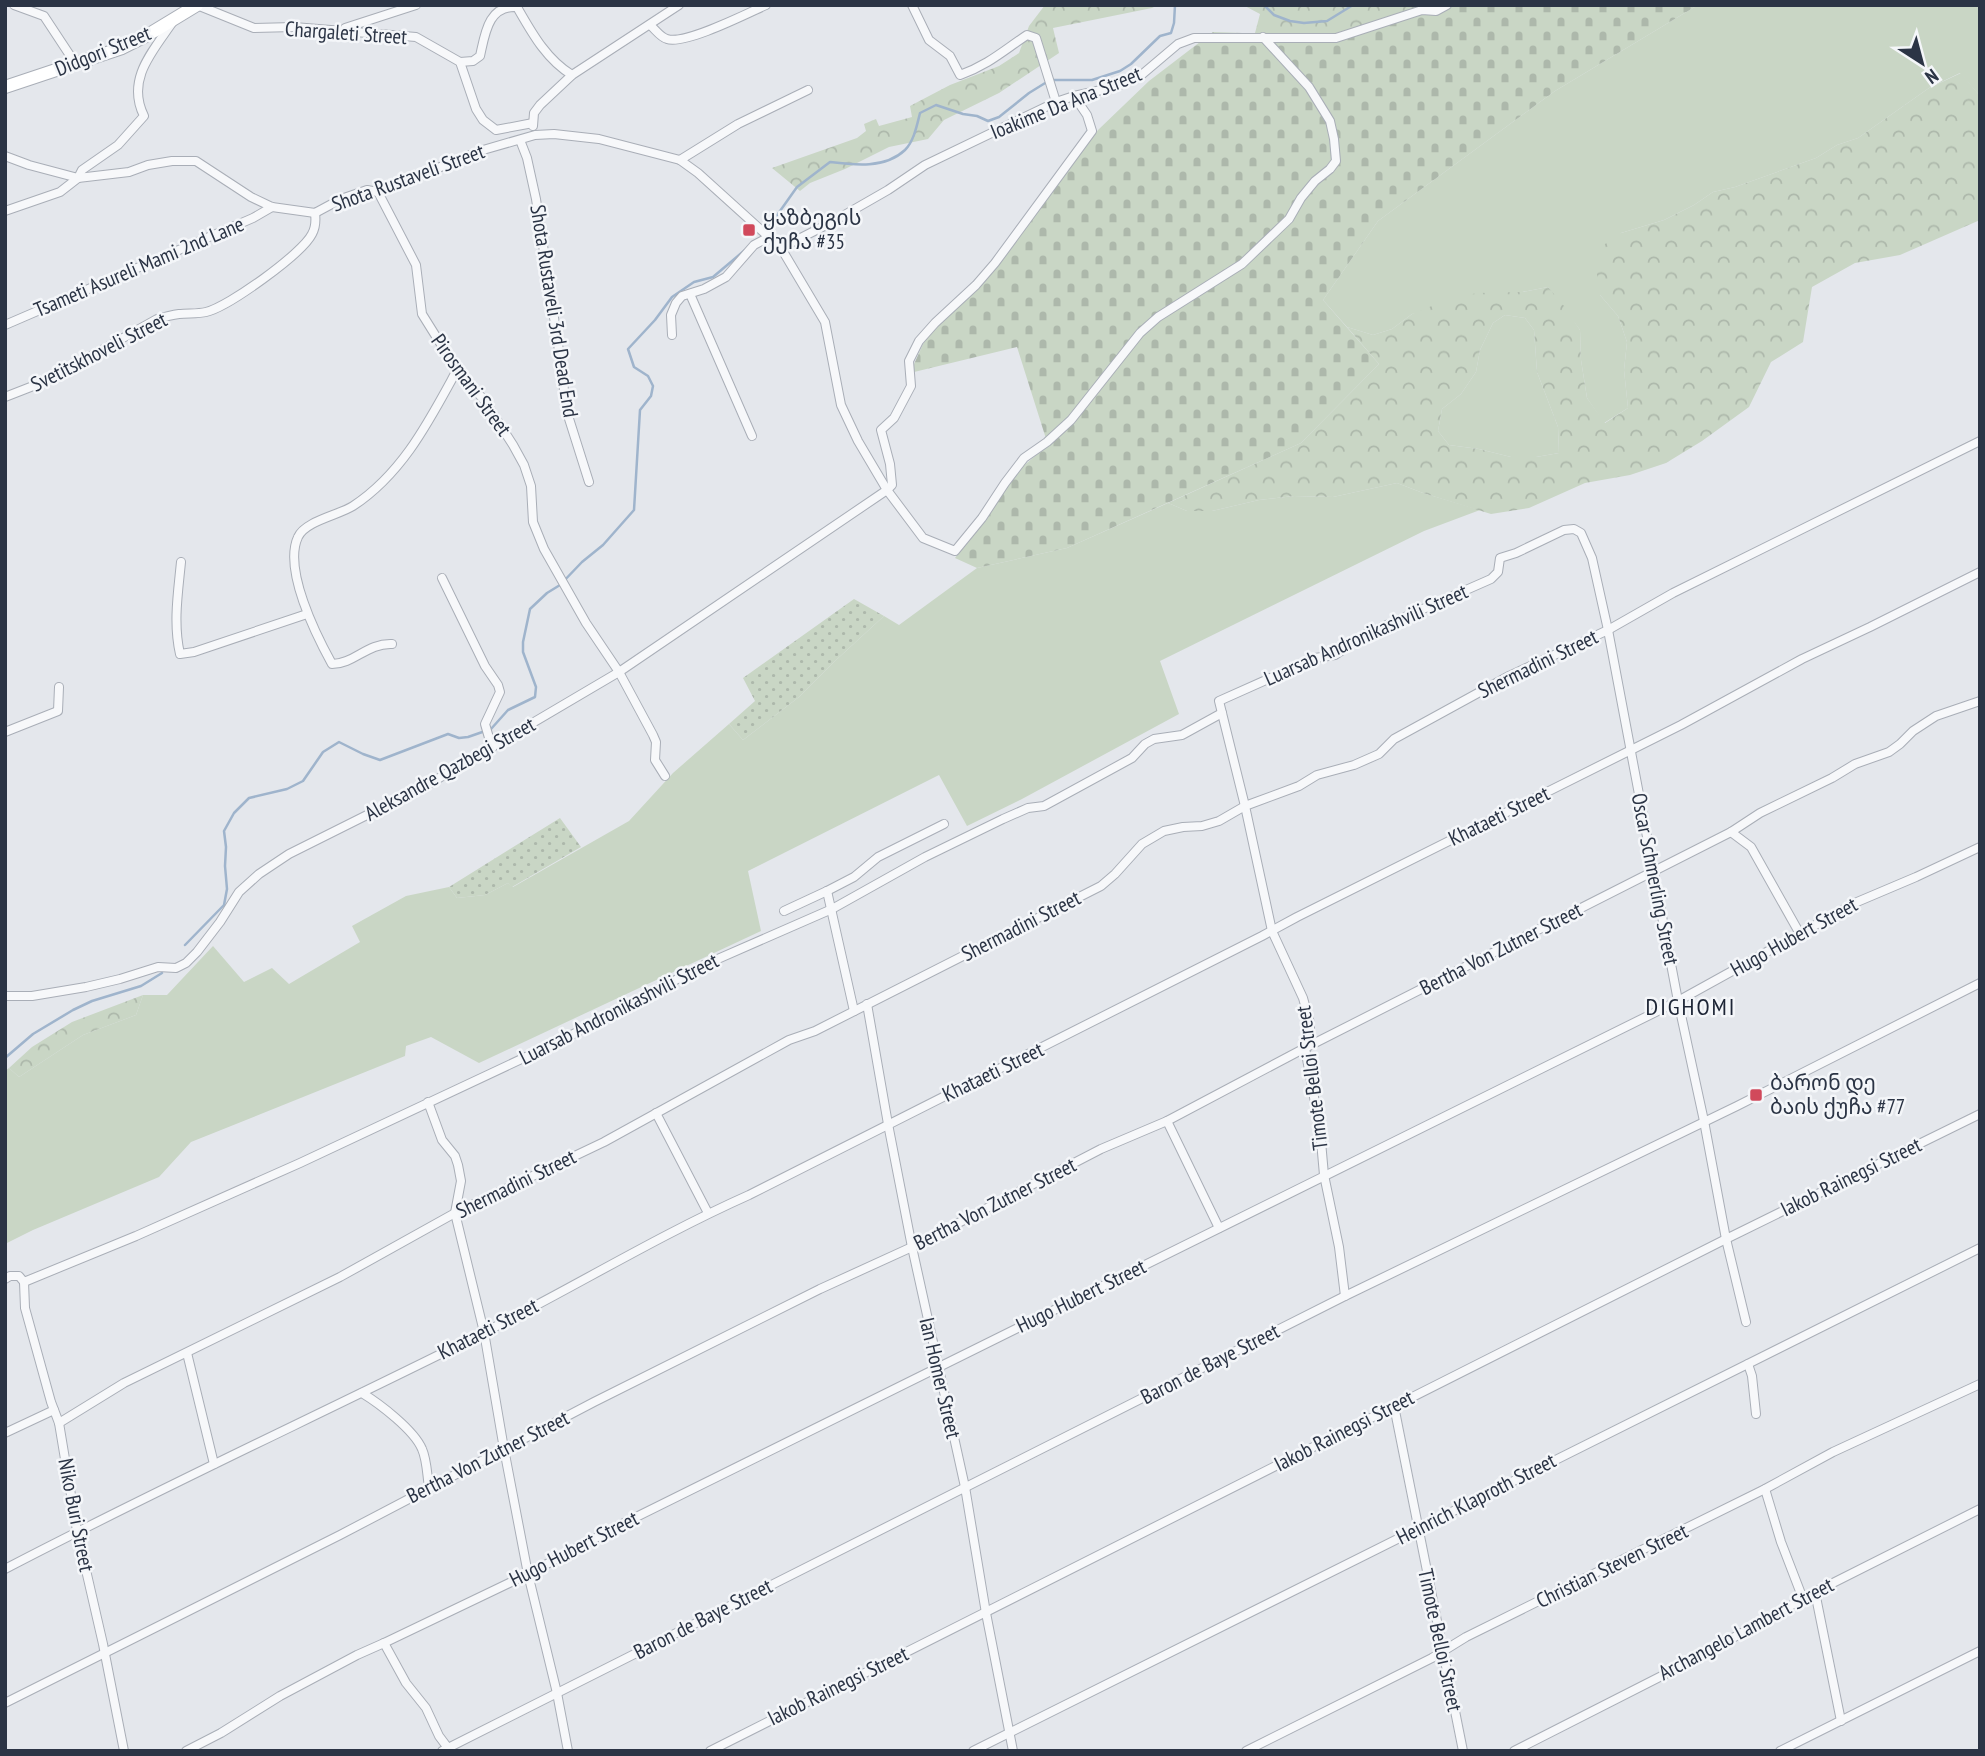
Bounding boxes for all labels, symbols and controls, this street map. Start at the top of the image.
street label: Chargaleti Street [284,15,408,50]
street label: Didgori Street [51,19,155,82]
north arrow [1887,28,1957,98]
street label: Ioakime Da Ana Street [986,60,1146,145]
text: N [1921,64,1943,89]
street label: Shota Rustaveli Street [328,137,488,218]
street label: Shota Rustaveli 3rd Dead End [524,203,585,419]
place label: ყაზბეგის ქუჩა #35 [763,204,861,255]
street label: Tsameti Asureli Mami 2nd Lane [30,210,248,323]
marker: ყაზბეგის ქუჩა #35 [741,222,757,238]
street label: Svetitskhoveli Street [26,306,172,398]
street label: Pirosmani Street [425,328,518,441]
street label: Luarsab Andronikashvili Street [1260,577,1472,692]
street label: Shermadini Street [1473,623,1602,704]
street label: Aleksandre Qazbegi Street [360,710,540,827]
street label: Khataeti Street [1444,779,1554,852]
street label: Oscar Schmerling Street [1626,791,1685,967]
street label: Shermadini Street [957,884,1085,967]
street label: Hugo Hubert Street [1726,890,1862,983]
street label: Bertha Von Zutner Street [1415,896,1587,1001]
street label: Luarsab Andronikashvili Street [515,946,723,1071]
district label: DIGHOMI [1646,991,1736,1022]
street label: Timote Belloi Street [1289,1004,1334,1152]
street label: Khataeti Street [938,1035,1048,1108]
place label: ბარონ დე ბაის ქუჩა #77 [1770,1069,1905,1120]
marker: ბარონ დე ბაის ქუჩა #77 [1748,1087,1764,1103]
street label: Iakob Rainegsi Street [1776,1131,1926,1222]
street label: Shermadini Street [451,1143,580,1224]
street label: Bertha Von Zutner Street [909,1151,1081,1256]
street label: Hugo Hubert Street [1011,1252,1150,1339]
street label: Khataeti Street [433,1292,543,1365]
street label: Ian Homer Street [913,1315,968,1441]
street label: Baron de Baye Street [1136,1317,1284,1410]
street label: Iakob Rainegsi Street [1269,1384,1418,1477]
street label: Bertha Von Zutner Street [402,1404,574,1509]
street label: Heinrich Klaproth Street [1391,1447,1560,1550]
street label: Niko Buri Street [52,1456,101,1574]
street label: Hugo Hubert Street [505,1504,643,1593]
street label: Christian Steven Street [1531,1517,1692,1614]
street label: Timote Belloi Street [1412,1566,1469,1714]
street label: Archangelo Lambert Street [1654,1571,1838,1686]
street label: Baron de Baye Street [629,1572,777,1665]
street label: Iakob Rainegsi Street [763,1640,913,1731]

